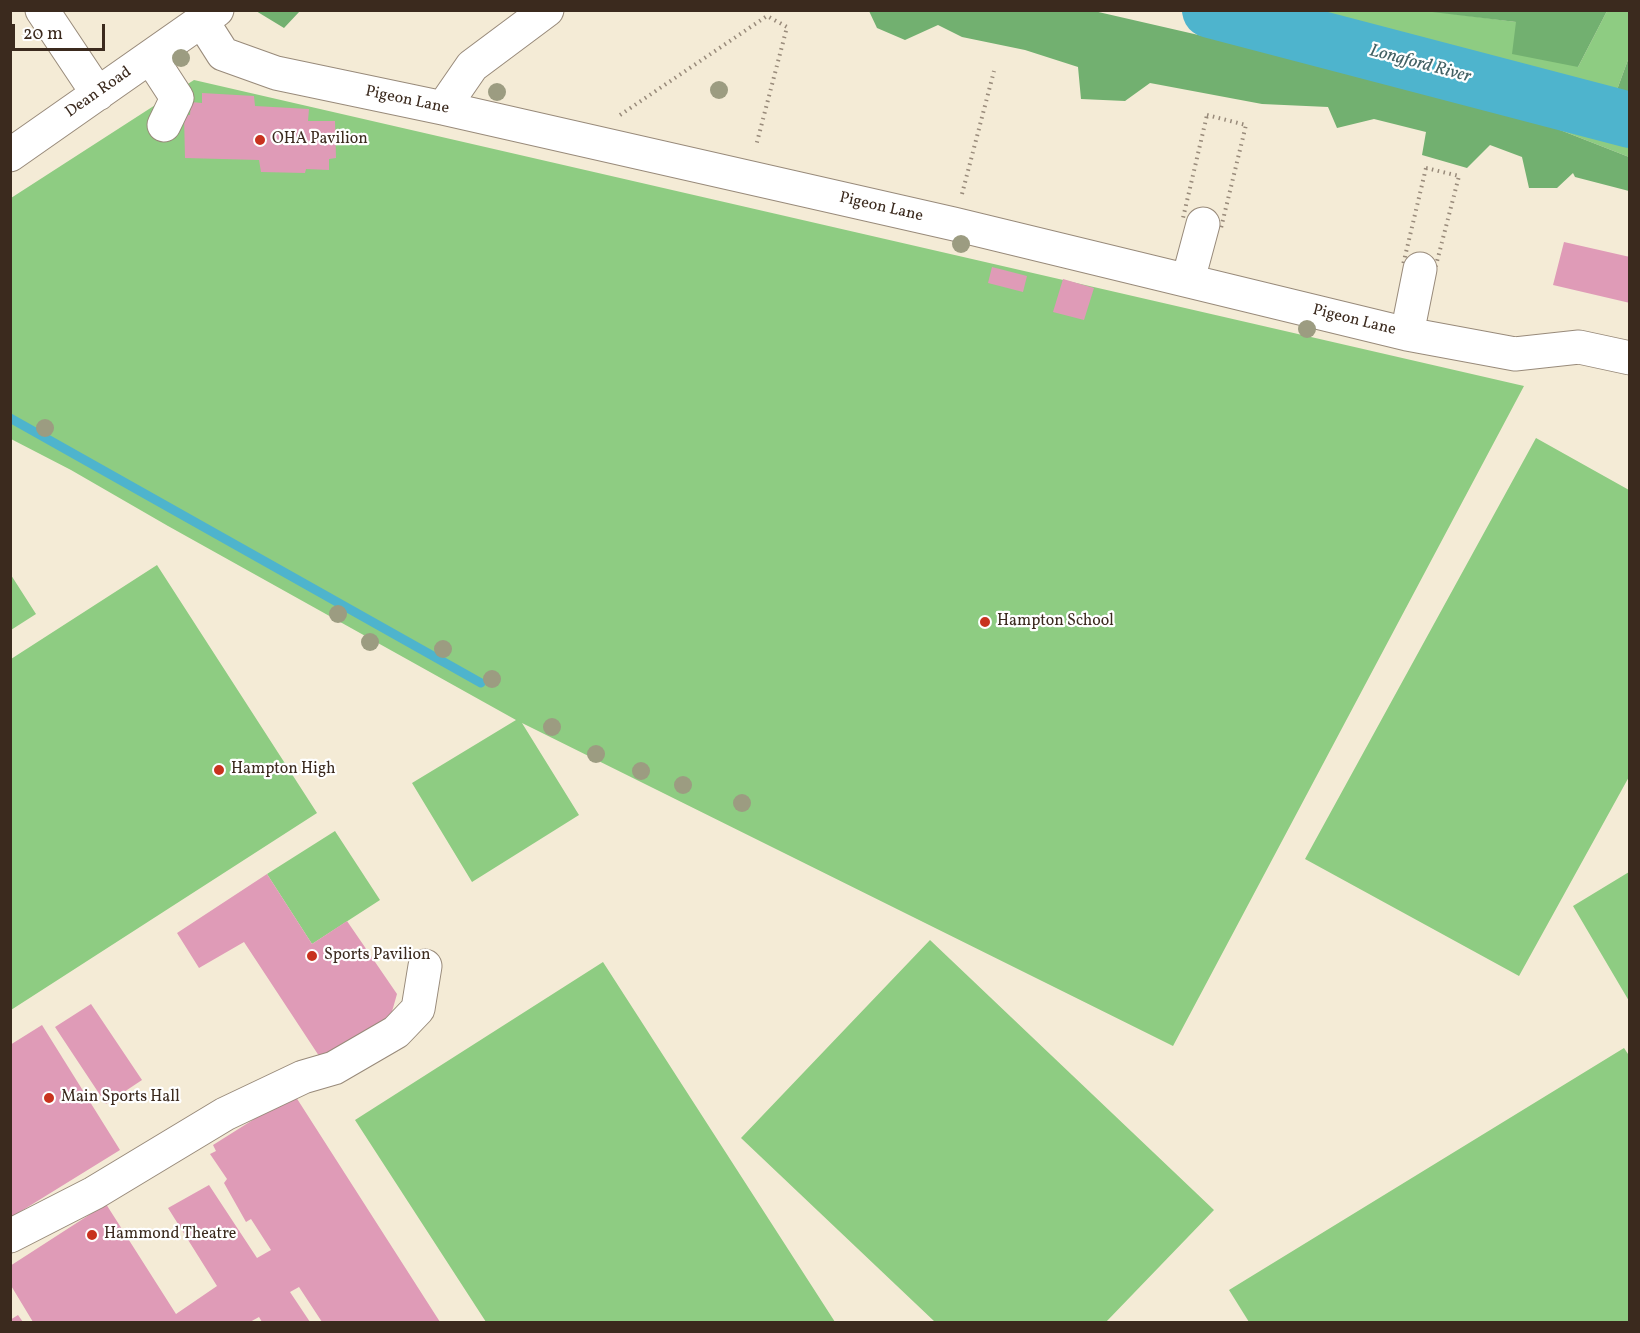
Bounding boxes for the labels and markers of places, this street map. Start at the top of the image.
place label: OHA Pavilion [272,130,368,150]
marker: OHA Pavilion [253,133,267,147]
place label: Hampton School [997,612,1114,632]
marker: Hampton School [978,615,992,629]
place label: Hampton High [231,760,336,780]
marker: Hampton High [212,763,226,777]
place label: Sports Pavilion [324,946,431,966]
marker: Sports Pavilion [305,949,319,963]
place label: Main Sports Hall [61,1088,180,1108]
marker: Main Sports Hall [42,1091,56,1105]
place label: Hammond Theatre [104,1225,236,1245]
marker: Hammond Theatre [85,1228,99,1242]

